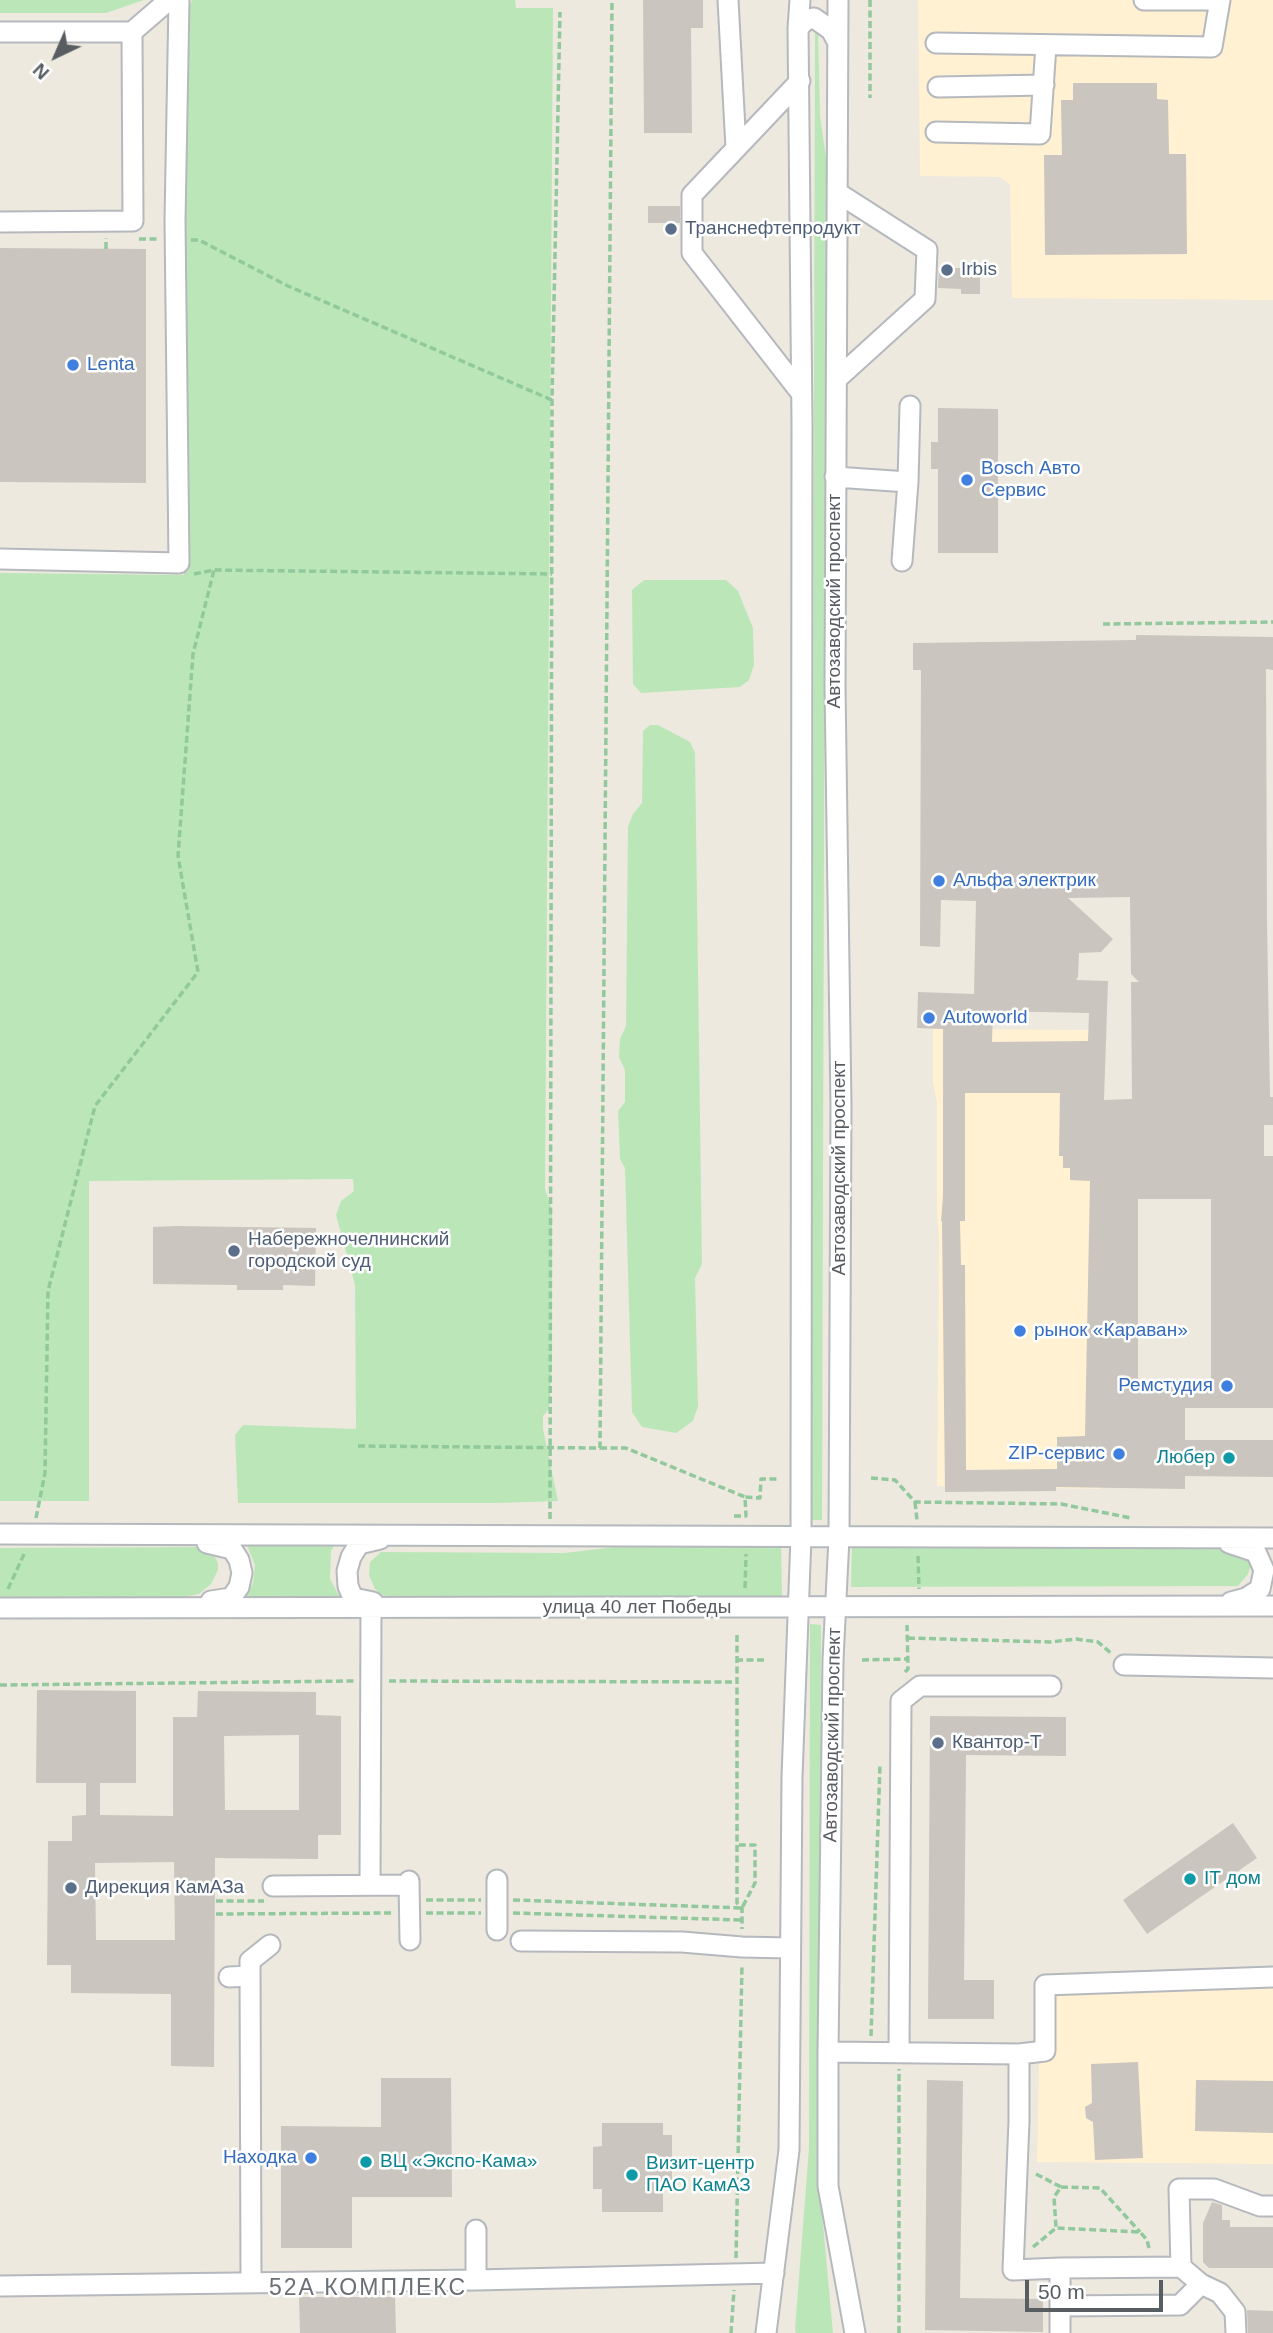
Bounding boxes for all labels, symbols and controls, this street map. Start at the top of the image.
north arrow [21,21,91,91]
text: N [29,59,53,84]
place label: Транснефтепродукт [685,218,861,240]
marker: Транснефтепродукт [663,221,679,237]
place label: Irbis [961,259,997,281]
marker: Irbis [939,262,955,278]
place label: Lenta [87,354,135,376]
marker: Lenta [65,357,81,373]
place label: Bosch Авто Сервис [981,458,1080,502]
marker: Bosch Авто Сервис [959,472,975,488]
street label: Автозаводский проспект [824,494,846,708]
place label: Альфа электрик [953,870,1096,892]
marker: Альфа электрик [931,873,947,889]
place label: Autoworld [943,1007,1027,1029]
marker: Autoworld [921,1010,937,1026]
street label: Автозаводский проспект [829,1061,851,1275]
place label: Набережночелнинский городской суд [248,1229,449,1273]
marker: Набережночелнинский городской суд [226,1243,242,1259]
place label: рынок «Караван» [1034,1320,1188,1342]
marker: рынок «Караван» [1012,1323,1028,1339]
place label: Ремстудия [1118,1375,1213,1397]
marker: Ремстудия [1219,1378,1235,1394]
place label: ZIP-сервис [1008,1443,1105,1465]
marker: ZIP-сервис [1111,1446,1127,1462]
place label: Любер [1156,1447,1215,1469]
marker: Любер [1221,1450,1237,1466]
street label: улица 40 лет Победы [543,1597,731,1619]
street label: Автозаводский проспект [820,1627,846,1843]
place label: Квантор-Т [952,1732,1042,1754]
marker: Квантор-Т [930,1735,946,1751]
place label: IT дом [1204,1868,1261,1890]
marker: IT дом [1182,1871,1198,1887]
place label: Дирекция КамАЗа [85,1877,244,1899]
marker: Дирекция КамАЗа [63,1880,79,1896]
place label: Находка [223,2147,297,2169]
marker: Находка [303,2150,319,2166]
place label: ВЦ «Экспо-Кама» [380,2151,537,2173]
place label: Визит-центр ПАО КамАЗ [646,2153,755,2197]
marker: ВЦ «Экспо-Кама» [358,2154,374,2170]
marker: Визит-центр ПАО КамАЗ [624,2167,640,2183]
scale bar [1028,2266,1166,2310]
district label: 52А КОМПЛЕКС [270,2275,466,2303]
text: 50 m [1038,2280,1085,2303]

